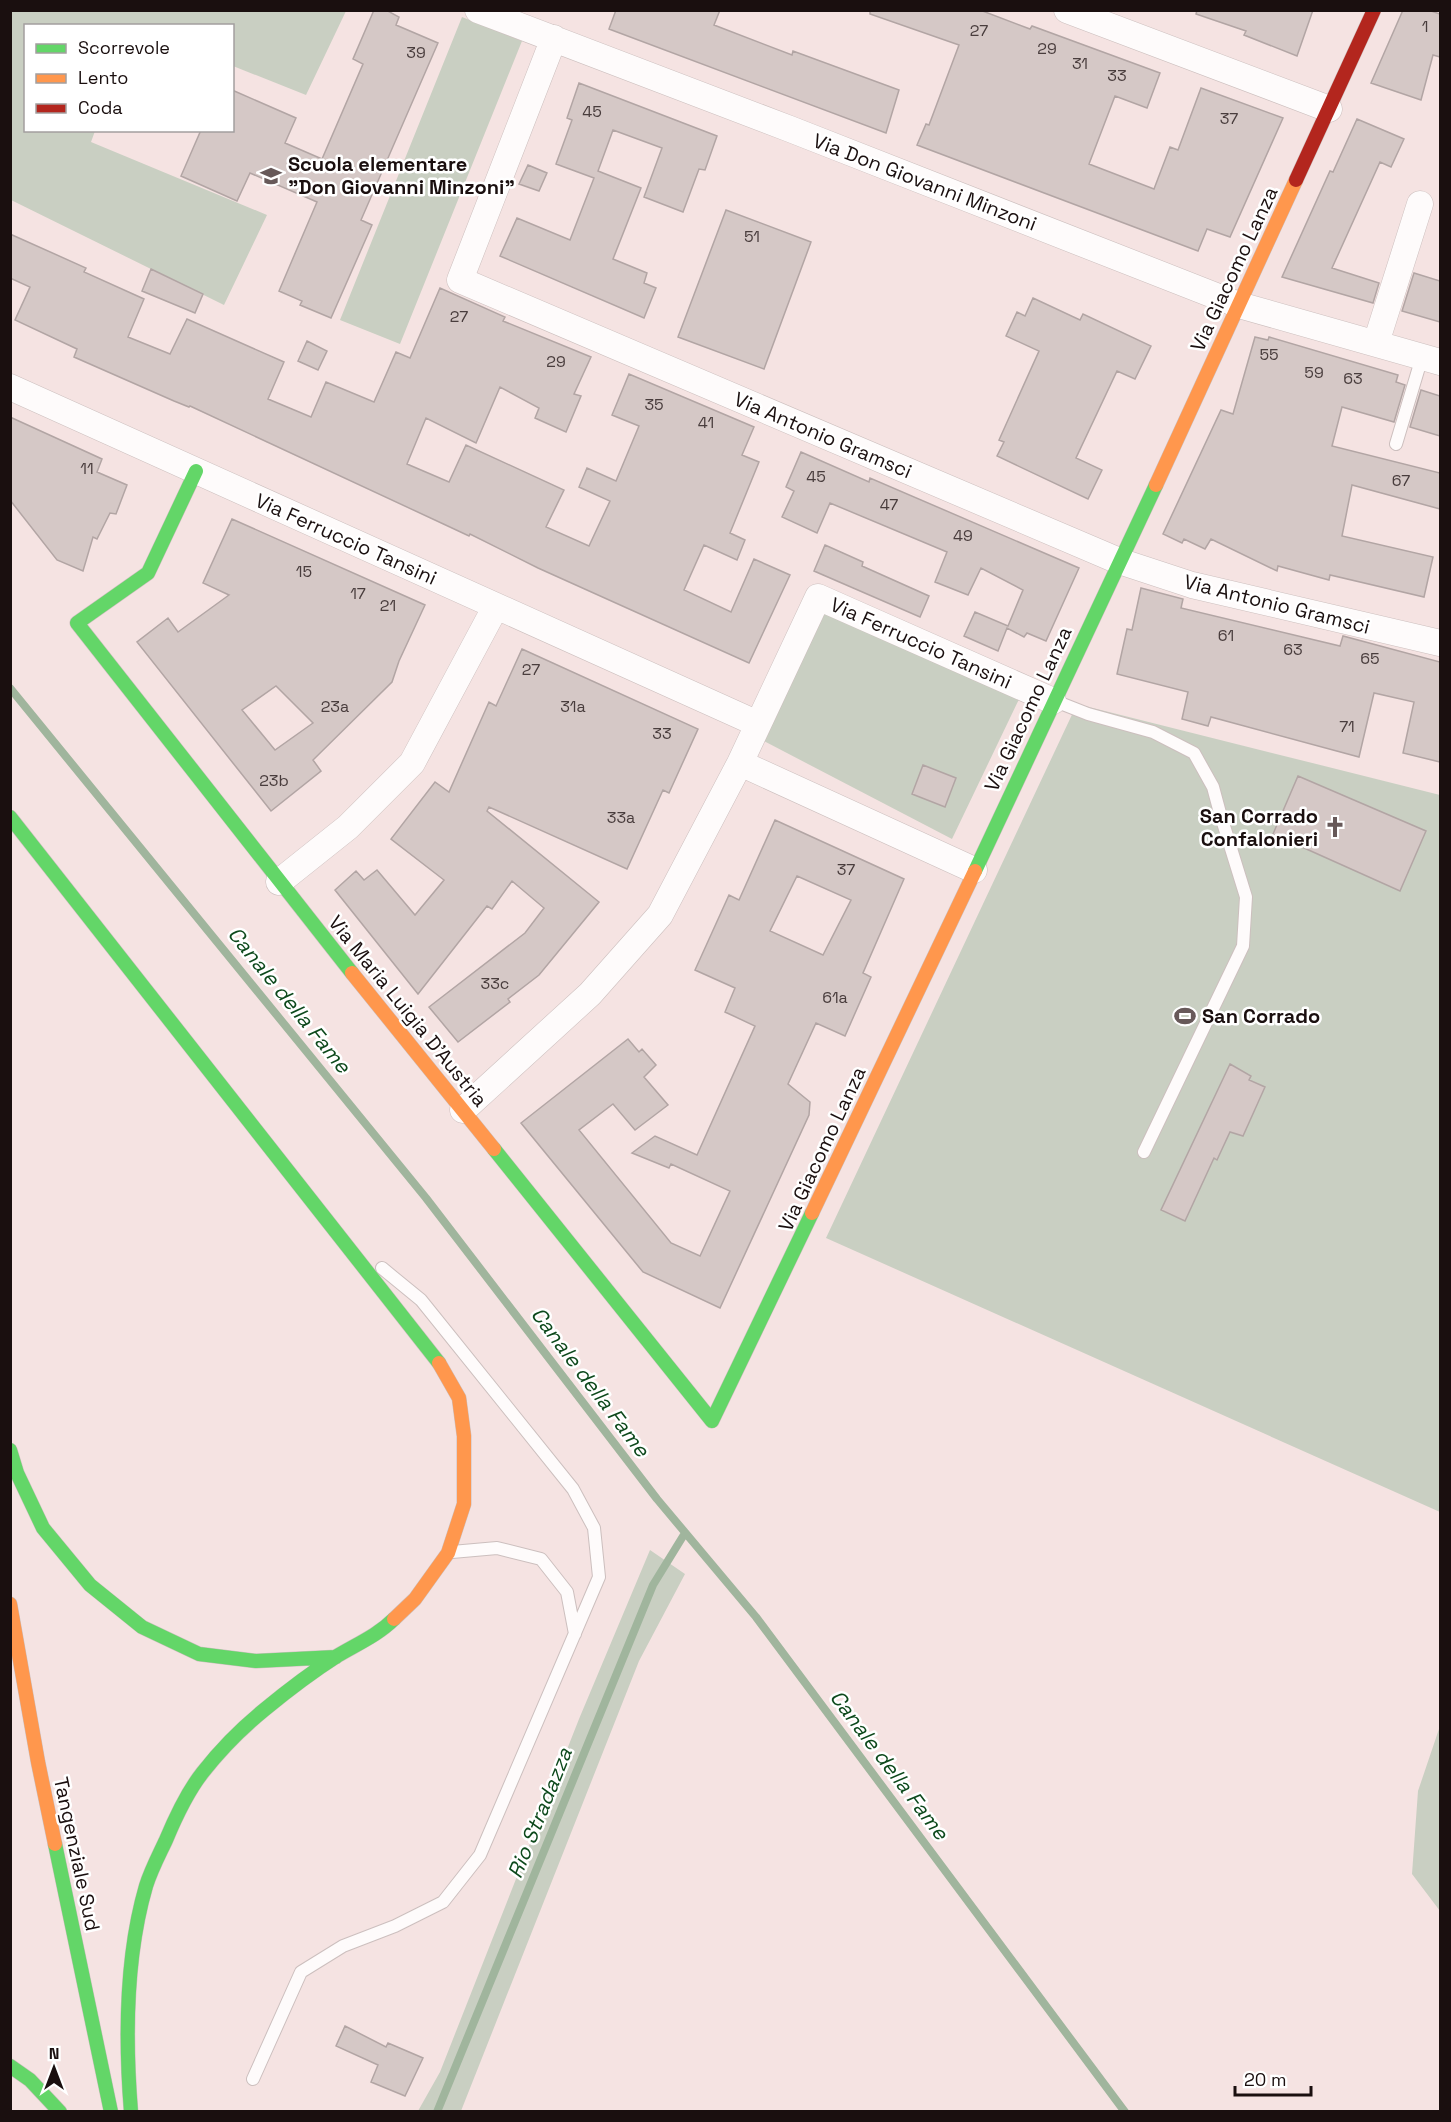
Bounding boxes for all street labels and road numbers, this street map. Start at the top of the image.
street label: Via Don Giovanni Minzoni [809,127,1041,237]
street label: Via Giacomo Lanza [1184,182,1284,356]
street label: Via Antonio Gramsci [730,386,916,484]
street label: Via Ferruccio Tansini [251,487,441,591]
street label: Via Antonio Gramsci [1181,568,1373,640]
street label: Via Ferruccio Tansini [826,591,1016,695]
street label: Via Giacomo Lanza [978,622,1078,796]
street label: Via Maria Luigia D'Austria [323,910,493,1112]
street label: Via Giacomo Lanza [772,1062,872,1236]
street label: Tangenziale Sud [48,1775,106,1933]

